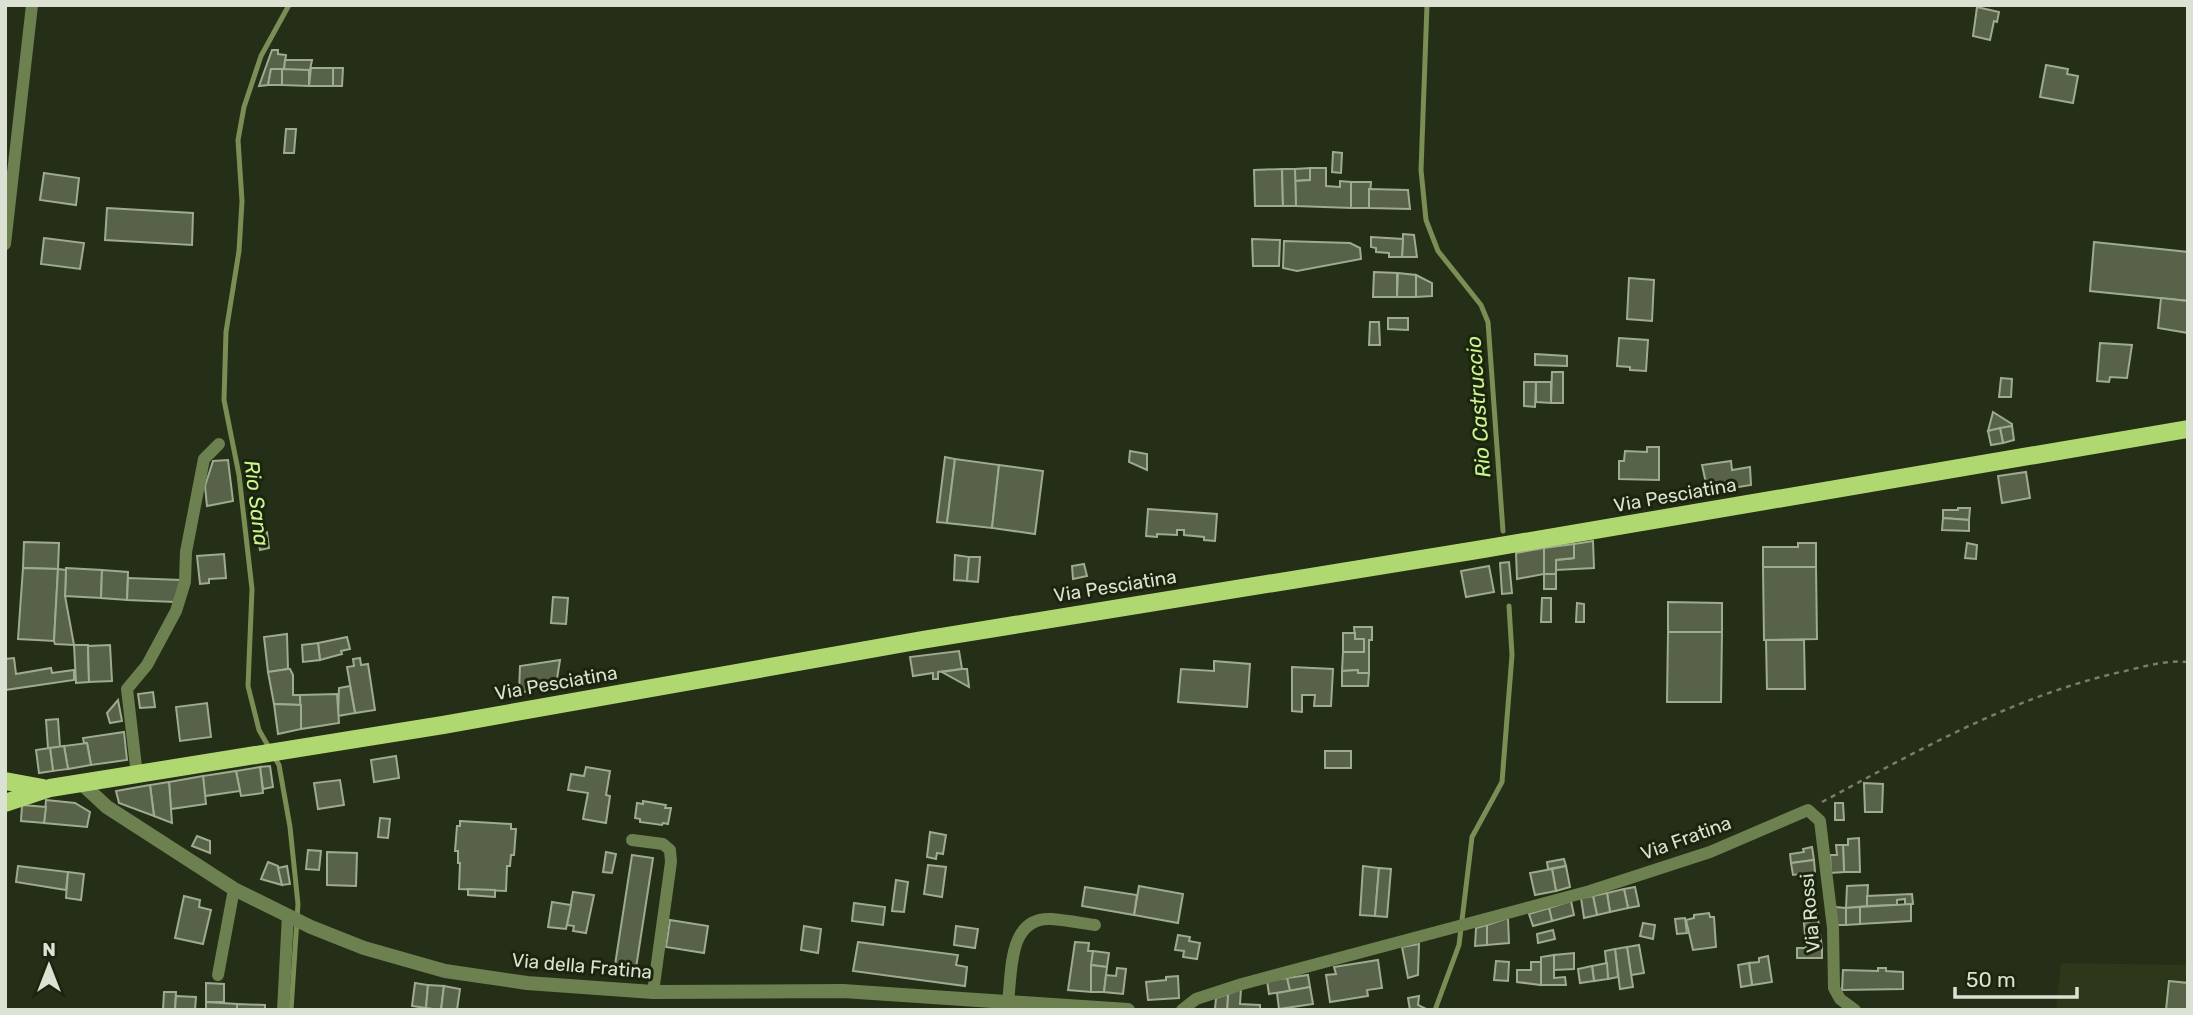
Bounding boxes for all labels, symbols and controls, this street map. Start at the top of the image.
water label: Rio Castruccio [1461,335,1495,479]
water label: Rio Sana [239,459,275,547]
street label: Via Pesciatina [1612,473,1738,517]
street label: Via Pesciatina [1052,565,1178,607]
street label: Via Pesciatina [493,661,619,705]
street label: Via Fratina [1638,811,1734,865]
street label: Via Rossi [1795,872,1825,954]
north arrow [14,931,84,1001]
text: N [42,938,56,961]
street label: Via della Fratina [511,948,653,984]
scale bar [1955,956,2078,1000]
text: 50 m [1966,967,2016,992]

